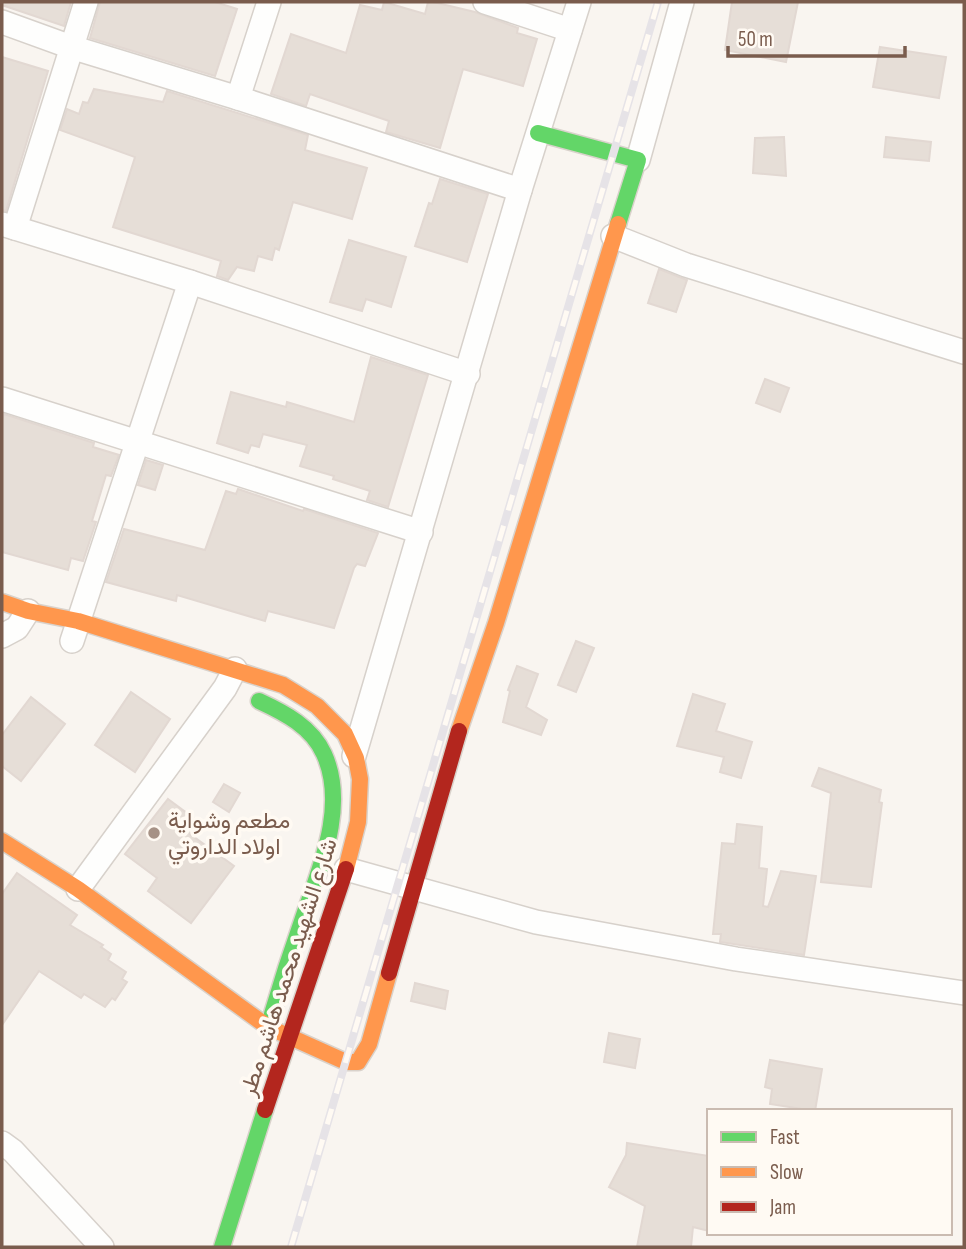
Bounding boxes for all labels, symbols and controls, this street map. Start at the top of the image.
scale bar [728,14,905,58]
text: 50 m [738,27,773,52]
place label: مطعم وشواية اولاد الداروتي [168,807,290,865]
marker: مطعم وشواية اولاد الداروتي [146,825,162,841]
street label: شارع الشهيد محمد هاشم مطر [234,835,345,1101]
legend [707,1109,952,1235]
text: Fast [770,1125,800,1150]
text: Slow [770,1160,804,1185]
text: Jam [769,1195,796,1220]

